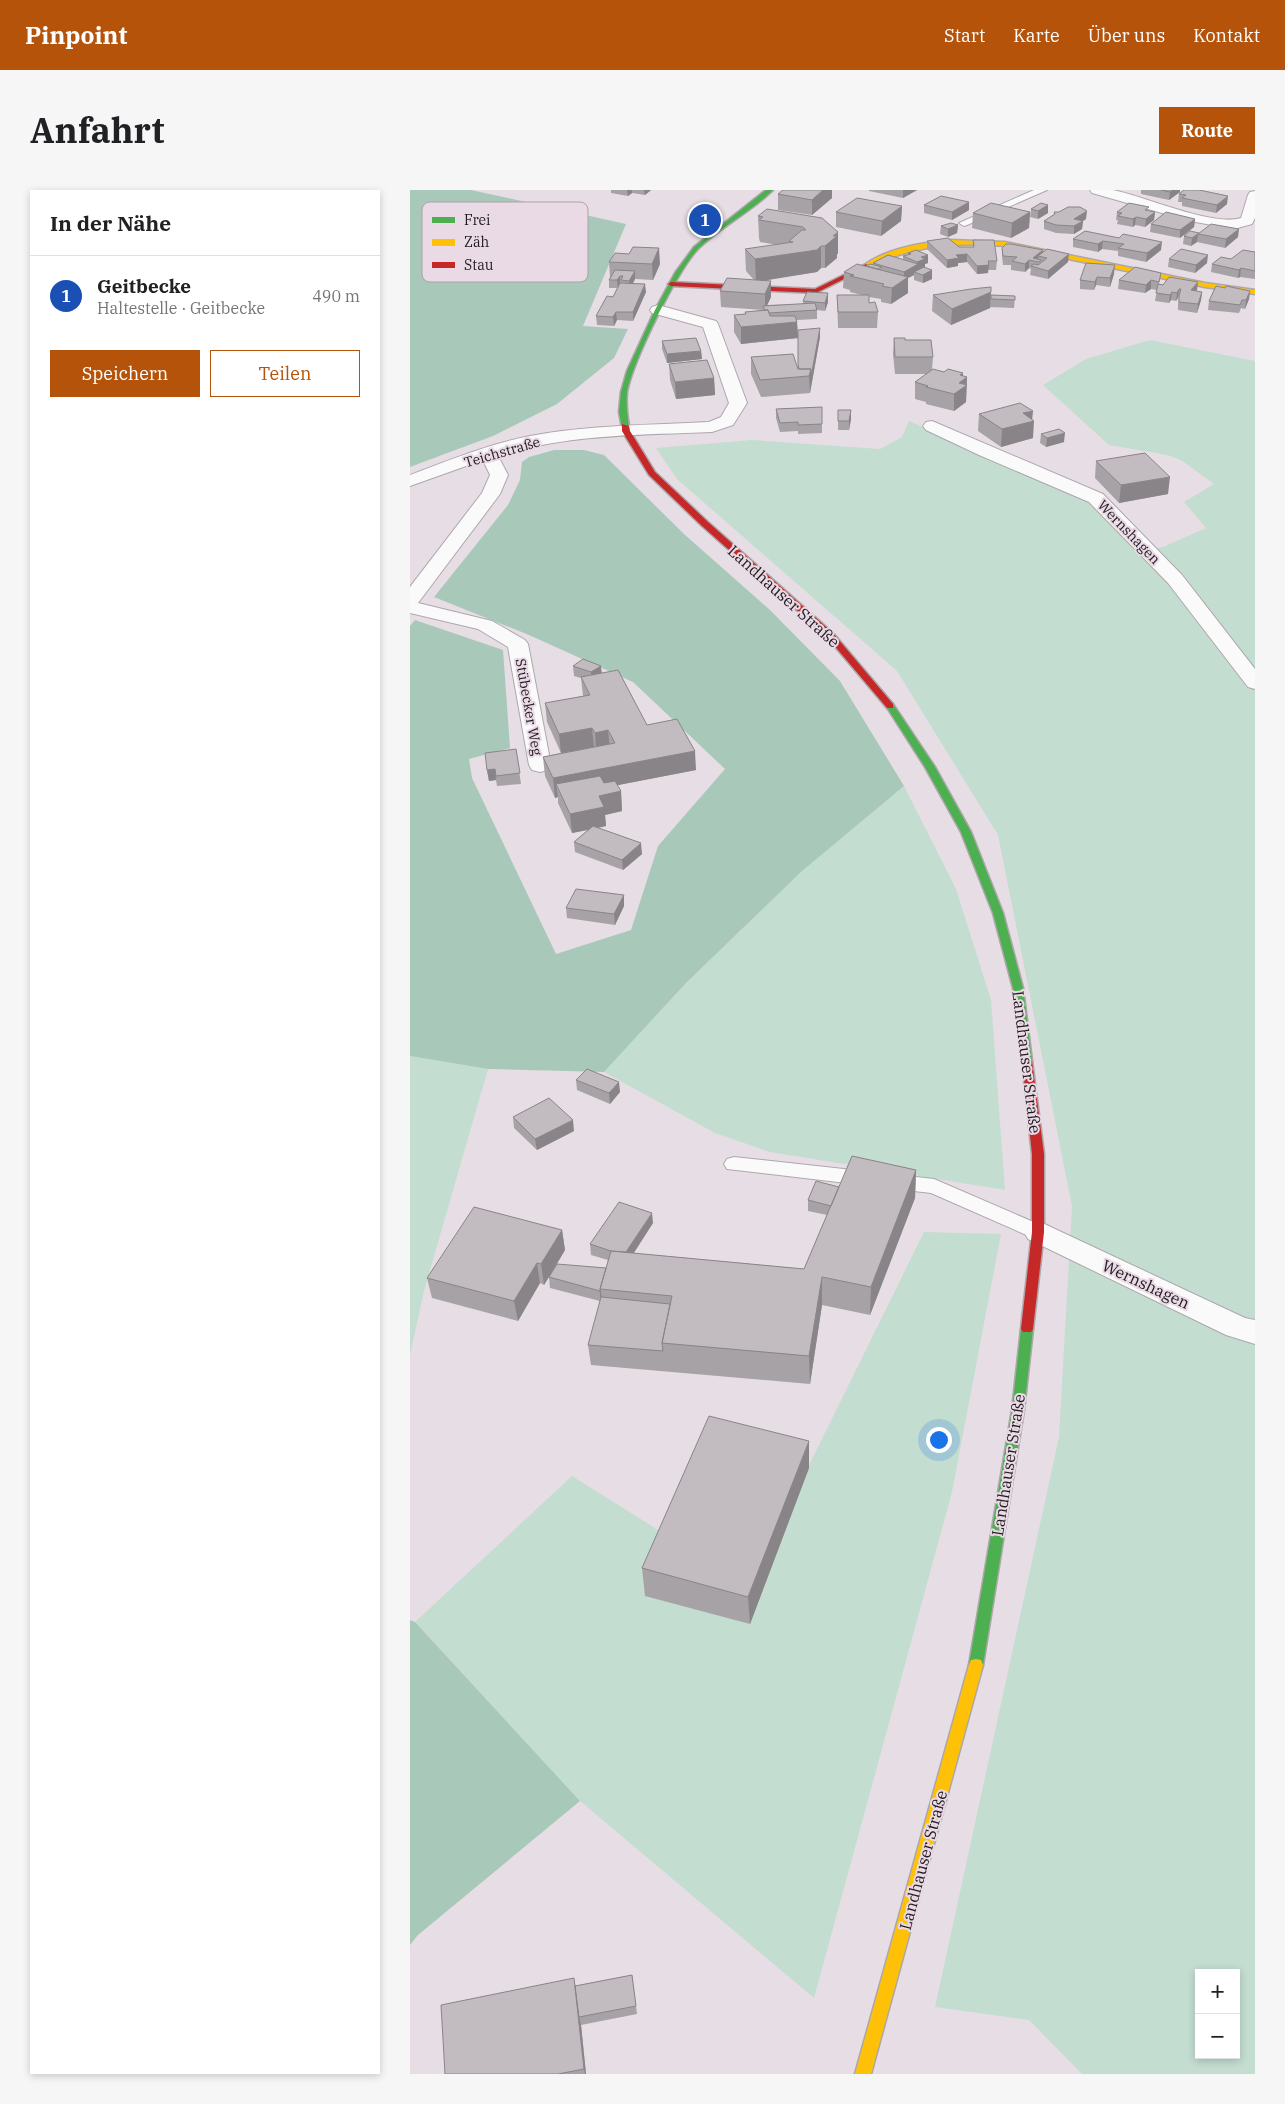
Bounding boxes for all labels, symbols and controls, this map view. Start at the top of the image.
text: Pinpoint [25,19,127,51]
text: Start [944,24,985,47]
text: Karte [1013,24,1060,47]
text: Über uns [1088,24,1165,47]
text: Kontakt [1193,24,1260,47]
text: Anfahrt [30,107,164,153]
button: Route [1159,107,1255,154]
pin: 1 [689,201,721,239]
legend [422,202,588,282]
text: In der Nähe [50,209,171,237]
text: Frei [464,211,491,229]
text: Zäh [464,233,490,251]
text: Stau [464,256,494,274]
text: Geitbecke [97,274,191,298]
text: 1 [61,286,71,306]
text: 490 m [312,286,360,306]
text: Haltestelle · Geitbecke [97,298,265,318]
button: Speichern [50,350,200,397]
button: Teilen [210,350,360,397]
street label: Teichstraße [462,433,542,471]
street label: Wernshagen [1094,496,1164,568]
street label: Landhauser Straße [724,541,844,651]
street label: Stübecker Weg [512,657,546,757]
street label: Landhauser Straße [1008,989,1046,1135]
street label: Wernshagen [1099,1255,1193,1313]
street label: Landhauser Straße [987,1392,1029,1538]
your location [926,1427,952,1453]
street label: Landhauser Straße [895,1788,951,1932]
map controls [1195,1969,1240,2059]
button: + [1195,1969,1240,2014]
button: − [1195,2014,1240,2059]

